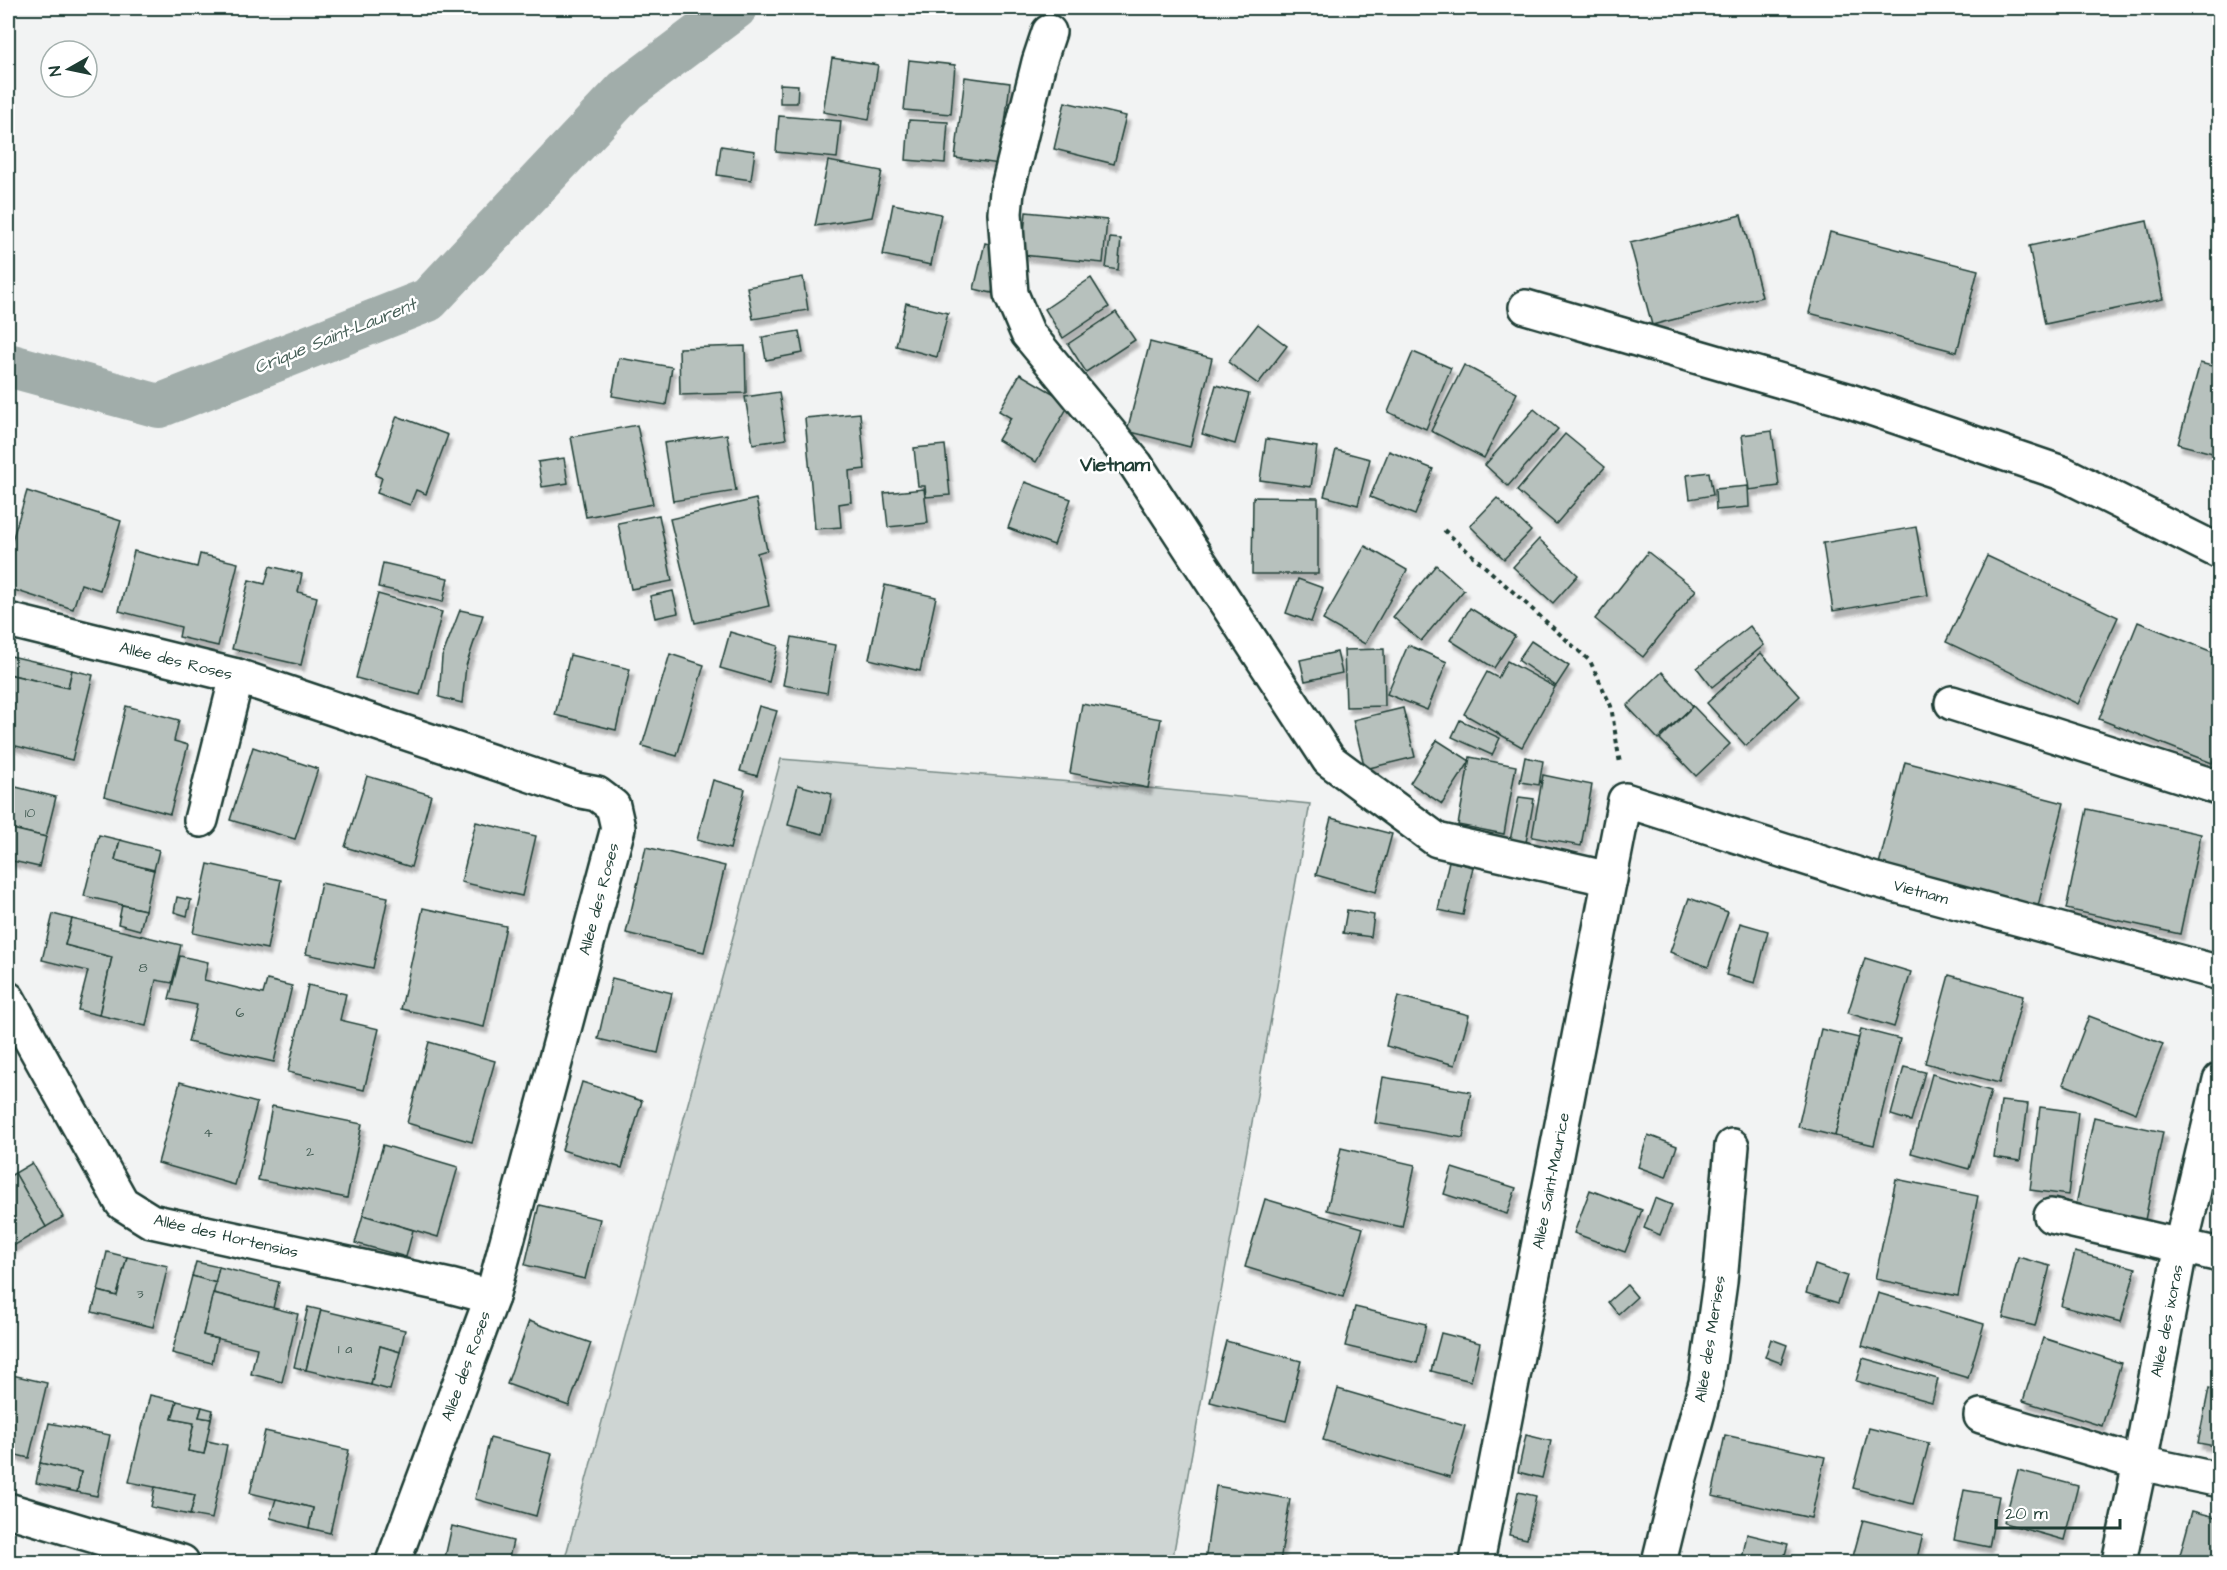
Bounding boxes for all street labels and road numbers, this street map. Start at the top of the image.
street label: Allée des Roses [117,636,235,686]
street label: Allée des Roses [573,840,625,958]
street label: Vietnam [1891,874,1952,910]
street label: Allée Saint-Maurice [1527,1110,1575,1251]
street label: Allée des Hortensias [152,1209,300,1263]
street label: Allée des ixoras [2145,1263,2189,1379]
street label: Allée des Merises [1689,1274,1731,1404]
street label: Allée des Roses [436,1308,496,1424]

